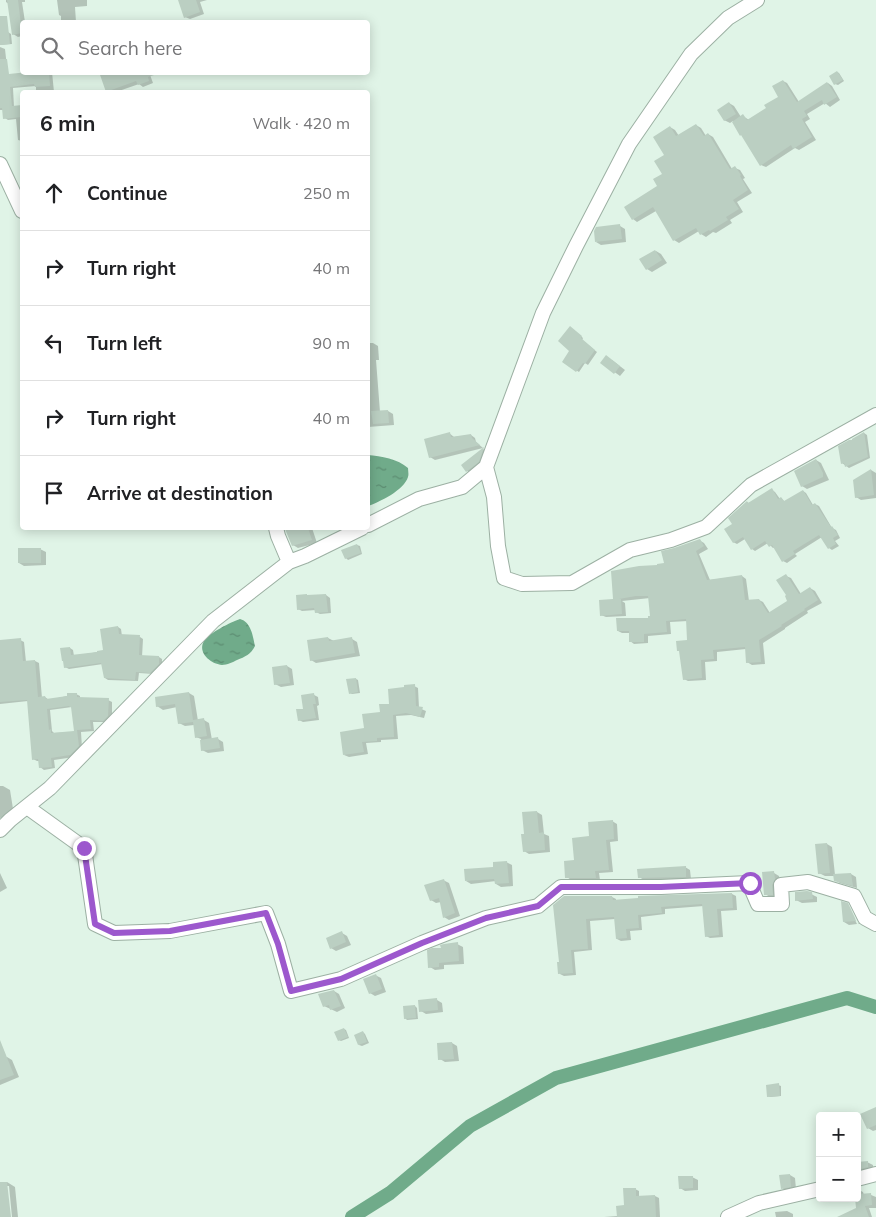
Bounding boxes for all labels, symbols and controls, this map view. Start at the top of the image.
search box [20,20,370,75]
icon: search [38,34,66,62]
text: Search here [78,36,182,60]
text: 6 min [40,110,95,136]
text: Walk · 420 m [252,113,350,133]
icon: ahead [40,179,68,207]
text: Continue [87,181,167,205]
text: 250 m [303,183,350,203]
icon: right [40,254,68,282]
text: Turn right [87,256,176,280]
text: 40 m [313,258,350,278]
icon: left [40,329,68,357]
text: Turn left [87,331,162,355]
text: 90 m [313,333,350,353]
icon: right [40,404,68,432]
text: Turn right [87,406,176,430]
text: 40 m [313,408,350,428]
icon: arrive [40,479,68,507]
text: Arrive at destination [87,481,273,505]
route end [73,837,96,860]
route start [739,872,762,895]
map controls [816,1112,861,1202]
button: + [816,1112,861,1157]
button: − [816,1157,861,1202]

